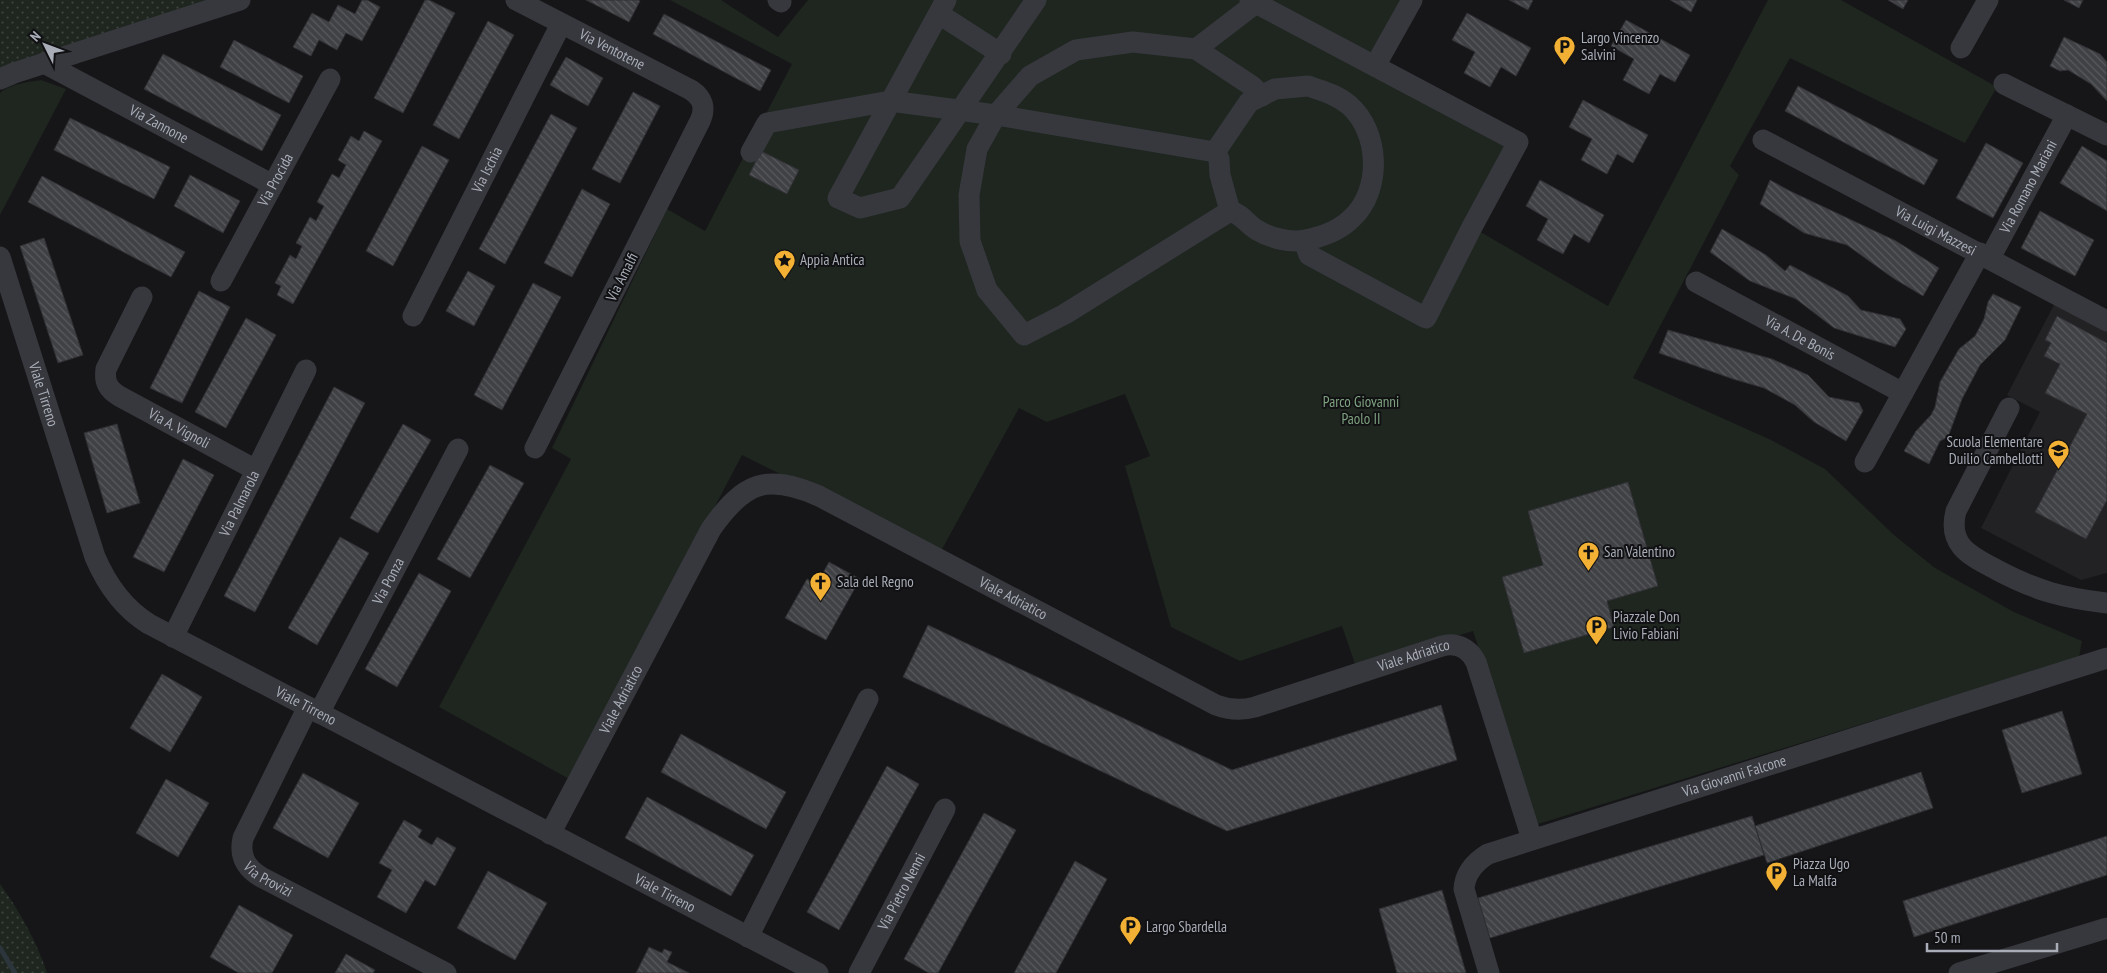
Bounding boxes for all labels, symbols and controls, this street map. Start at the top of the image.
north arrow [20,20,70,70]
street label: Via Ventotene [575,24,648,74]
text: N [26,27,45,45]
place label: Largo Vincenzo Salvini [1581,28,1659,64]
parking icon: Largo Vincenzo Salvini [1553,35,1577,66]
street label: Via Zannone [125,100,192,147]
street label: Via Romano Mariani [1995,136,2061,237]
street label: Via Ischia [467,143,506,197]
street label: Via Procida [253,150,297,210]
street label: Via Luigi Mazzesi [1891,201,1980,259]
place icon: Appia Antica [772,248,796,279]
street label: Via Amalfi [601,249,642,305]
place label: Appia Antica [800,250,865,269]
street label: Via A. De Bonis [1761,310,1839,364]
street label: Viale Tirreno [25,359,63,429]
park label: Parco Giovanni Paolo II [1323,392,1399,428]
street label: Via A. Vignoli [144,403,214,452]
place label: Scuola Elementare Duilio Cambellotti [1946,432,2043,468]
school or university icon: Scuola Elementare Duilio Cambellotti [2047,439,2071,470]
street label: Via Palmarola [214,467,263,540]
church icon: San Valentino [1576,540,1600,571]
place label: San Valentino [1604,542,1675,561]
street label: Via Ponza [367,554,408,608]
church icon: Sala del Regno [809,570,833,601]
street label: Viale Adriatico [975,571,1051,624]
place label: Sala del Regno [837,572,914,591]
place label: Piazzale Don Livio Fabiani [1613,607,1680,643]
parking icon: Piazzale Don Livio Fabiani [1585,614,1609,645]
street label: Viale Adriatico [1374,635,1451,676]
street label: Viale Adriatico [594,662,646,738]
street label: Viale Tirreno [271,681,340,729]
street label: Via Giovanni Falcone [1679,750,1788,801]
street label: Via Pietro Nenni [873,850,929,934]
place label: Piazza Ugo La Malfa [1793,854,1850,890]
street label: Via Provizi [239,857,296,901]
parking icon: Piazza Ugo La Malfa [1765,861,1789,892]
street label: Viale Tirreno [630,868,699,916]
parking icon: Largo Sbardella [1118,915,1142,946]
place label: Largo Sbardella [1146,917,1227,936]
scale bar [1927,920,2057,952]
text: 50 m [1934,928,1960,947]

